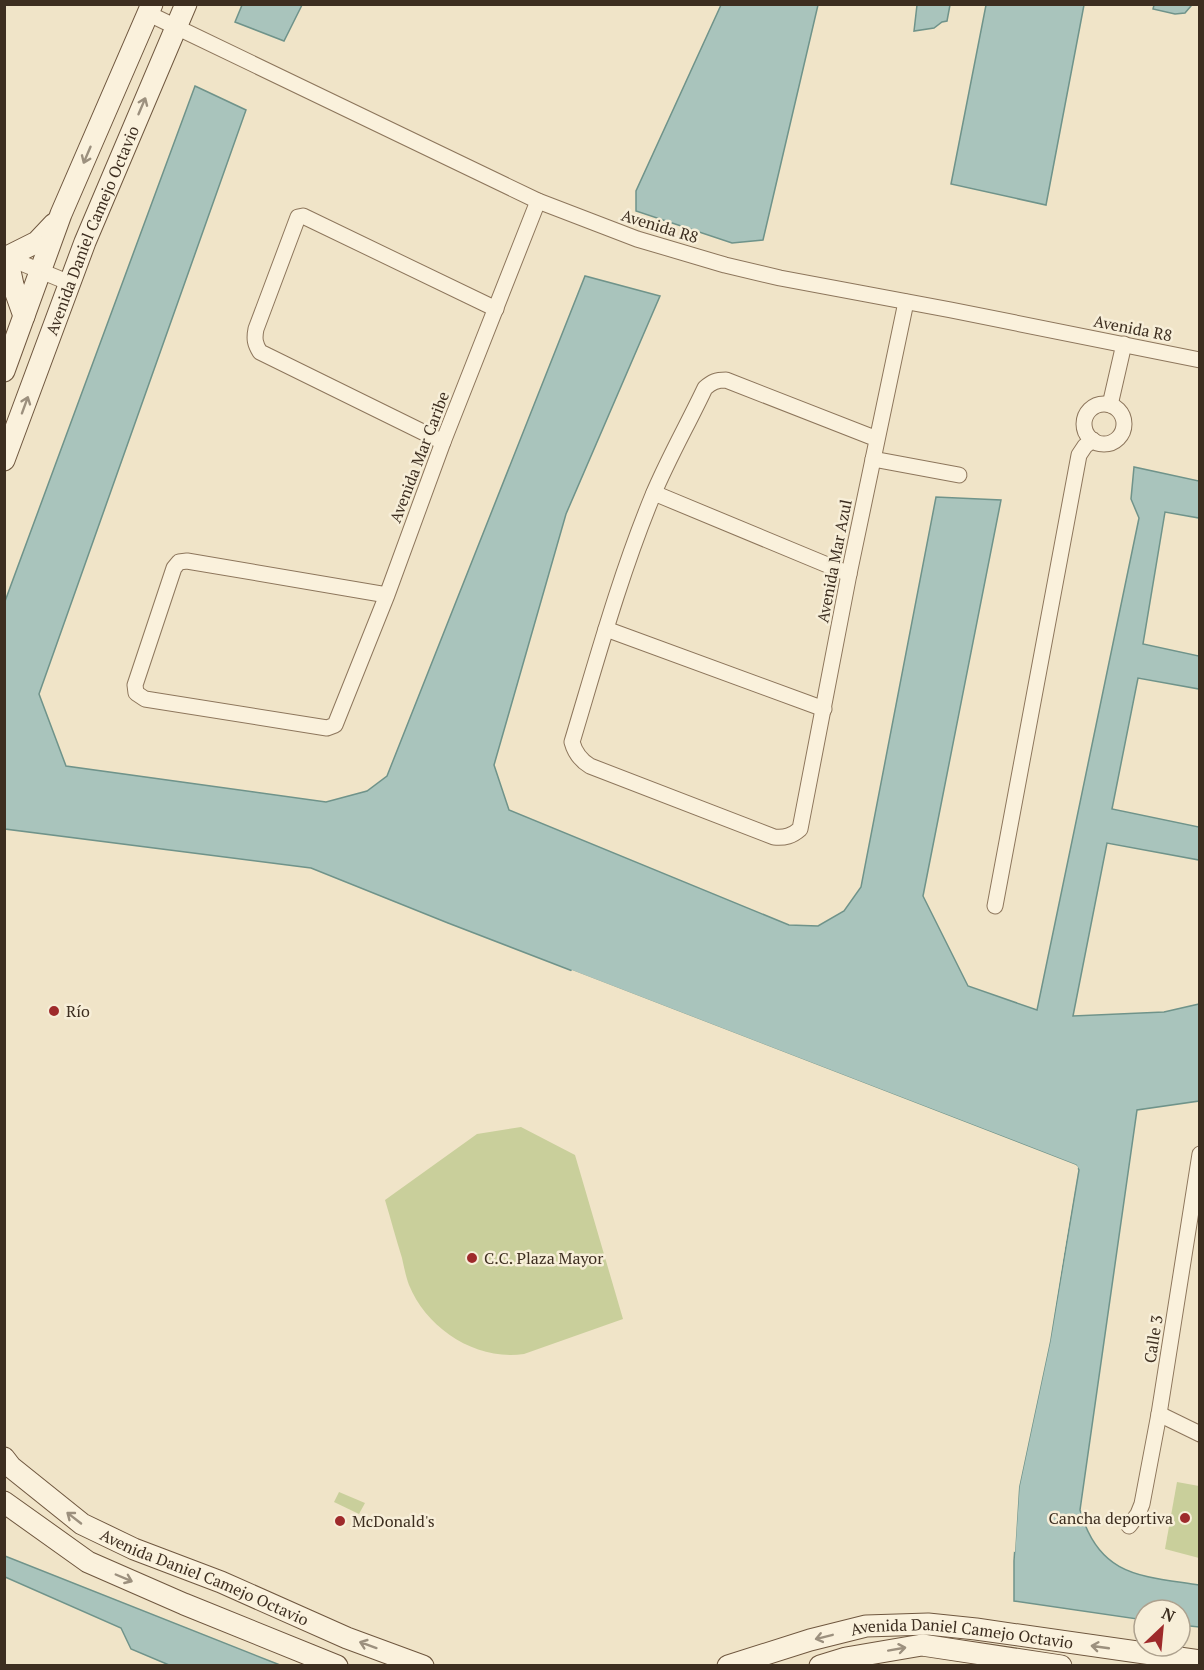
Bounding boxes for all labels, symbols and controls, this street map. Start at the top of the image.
one-way arrow [137,98,149,116]
street label: Avenida Daniel Camejo Octavio [40,122,144,338]
one-way arrow [81,145,92,163]
street label: Avenida R8 [619,204,701,248]
street label: Avenida R8 [1092,310,1174,346]
street label: Avenida Mar Caribe [384,388,454,526]
one-way arrow [20,396,31,415]
street label: Avenida Mar Azul [811,497,857,625]
place label: Río [66,1000,90,1022]
marker: Río [47,1004,61,1018]
place label: C.C. Plaza Mayor [484,1247,604,1269]
marker: C.C. Plaza Mayor [465,1251,479,1265]
street label: Calle 3 [1138,1313,1168,1365]
place label: Cancha deportiva [1048,1507,1173,1529]
place label: McDonald's [352,1510,435,1532]
one-way arrow [66,1511,82,1524]
marker: Cancha deportiva [1178,1511,1192,1525]
marker: McDonald's [333,1514,347,1528]
street label: Avenida Daniel Camejo Octavio [97,1523,312,1631]
one-way arrow [114,1573,133,1584]
north arrow [1132,1598,1192,1658]
text: N [1158,1602,1179,1627]
street label: Avenida Daniel Camejo Octavio [848,1613,1075,1654]
one-way arrow [815,1631,834,1643]
one-way arrow [359,1639,378,1650]
one-way arrow [1091,1641,1110,1652]
one-way arrow [887,1643,907,1654]

